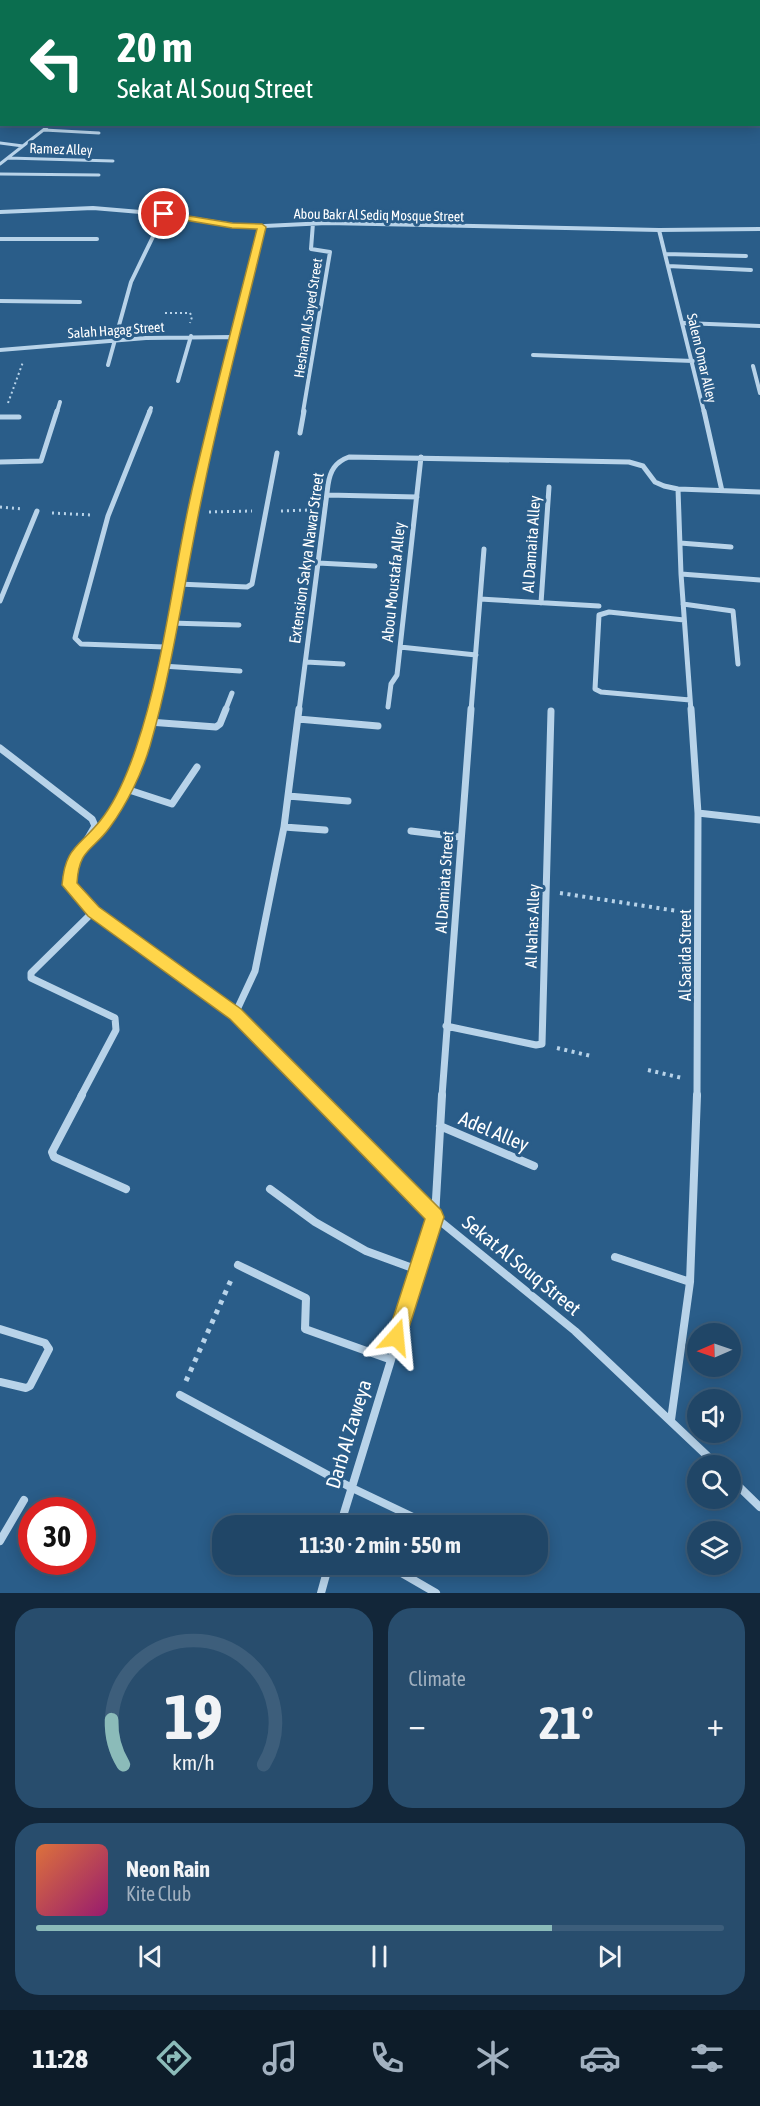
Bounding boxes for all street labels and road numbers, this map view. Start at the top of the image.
street label: Ramez Alley [29,140,93,158]
street label: Abou Bakr Al Sediq Mosque Street [294,206,464,224]
street label: Hesham Al Sayed Street [291,257,325,379]
street label: Salem Omar Alley [684,312,720,404]
street label: Salah Hagag Street [67,319,165,341]
street label: Extension Sakya Nawar Street [285,471,328,645]
street label: Al Damaita Alley [519,494,544,593]
street label: Abou Moustafa Alley [378,521,409,643]
street label: Al Damiata Street [431,830,457,934]
street label: Al Nahas Alley [522,883,543,968]
street label: Al Saaida Street [676,909,694,1001]
street label: Adel Alley [456,1106,532,1156]
street label: Sekat Al Souq Street [458,1210,586,1320]
street label: Darb Al Zaweya [321,1377,375,1491]

